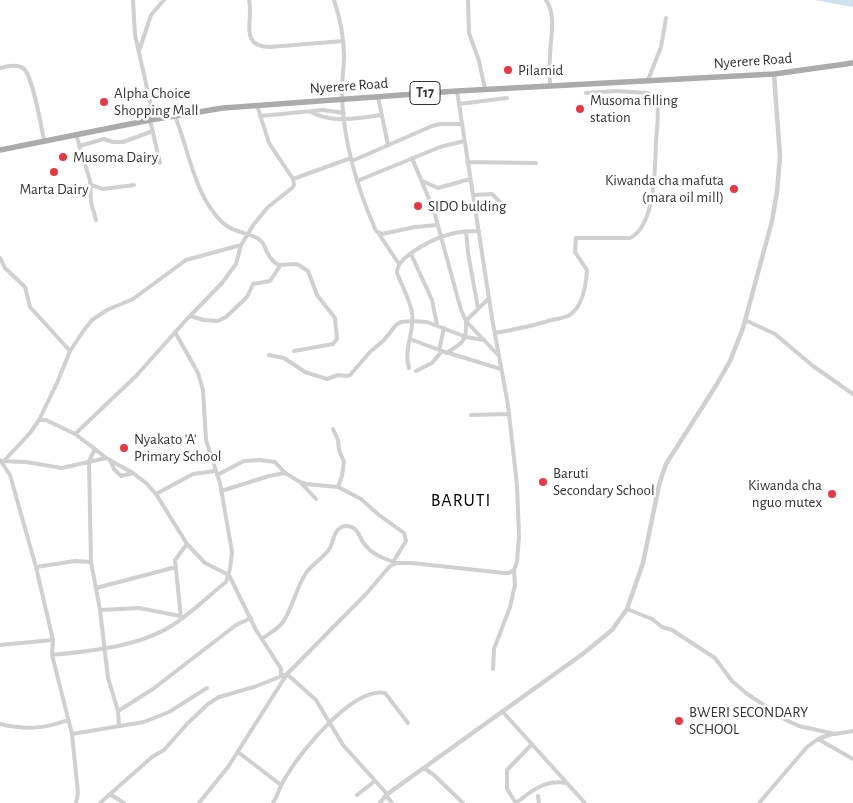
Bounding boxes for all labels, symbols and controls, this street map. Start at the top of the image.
street label: Nyerere Road [713,49,793,73]
place label: Pilamid [518,61,563,79]
marker: Pilamid [502,64,514,76]
street label: Nyerere Road [309,74,389,98]
road number: T17 [410,82,440,105]
place label: Alpha Choice Shopping Mall [114,84,199,119]
place label: Musoma filling station [590,91,678,126]
marker: Alpha Choice Shopping Mall [98,96,110,108]
marker: Musoma filling station [574,103,586,115]
place label: Musoma Dairy [73,148,158,166]
marker: Musoma Dairy [57,151,69,163]
marker: Marta Dairy [48,166,60,178]
place label: Kiwanda cha mafuta (mara oil mill) [605,171,724,206]
place label: Marta Dairy [19,180,89,198]
marker: Kiwanda cha mafuta (mara oil mill) [728,183,740,195]
place label: SIDO bulding [428,197,506,215]
marker: SIDO bulding [412,200,424,212]
place label: Nyakato 'A' Primary School [134,430,222,465]
marker: Nyakato 'A' Primary School [118,442,130,454]
place label: Baruti Secondary School [553,464,655,499]
marker: Baruti Secondary School [537,476,549,488]
place label: Kiwanda cha nguo mutex [748,476,822,511]
marker: Kiwanda cha nguo mutex [826,488,838,500]
district label: BARUTI [430,490,492,512]
place label: BWERI SECONDARY SCHOOL [689,703,808,738]
marker: BWERI SECONDARY SCHOOL [673,715,685,727]

